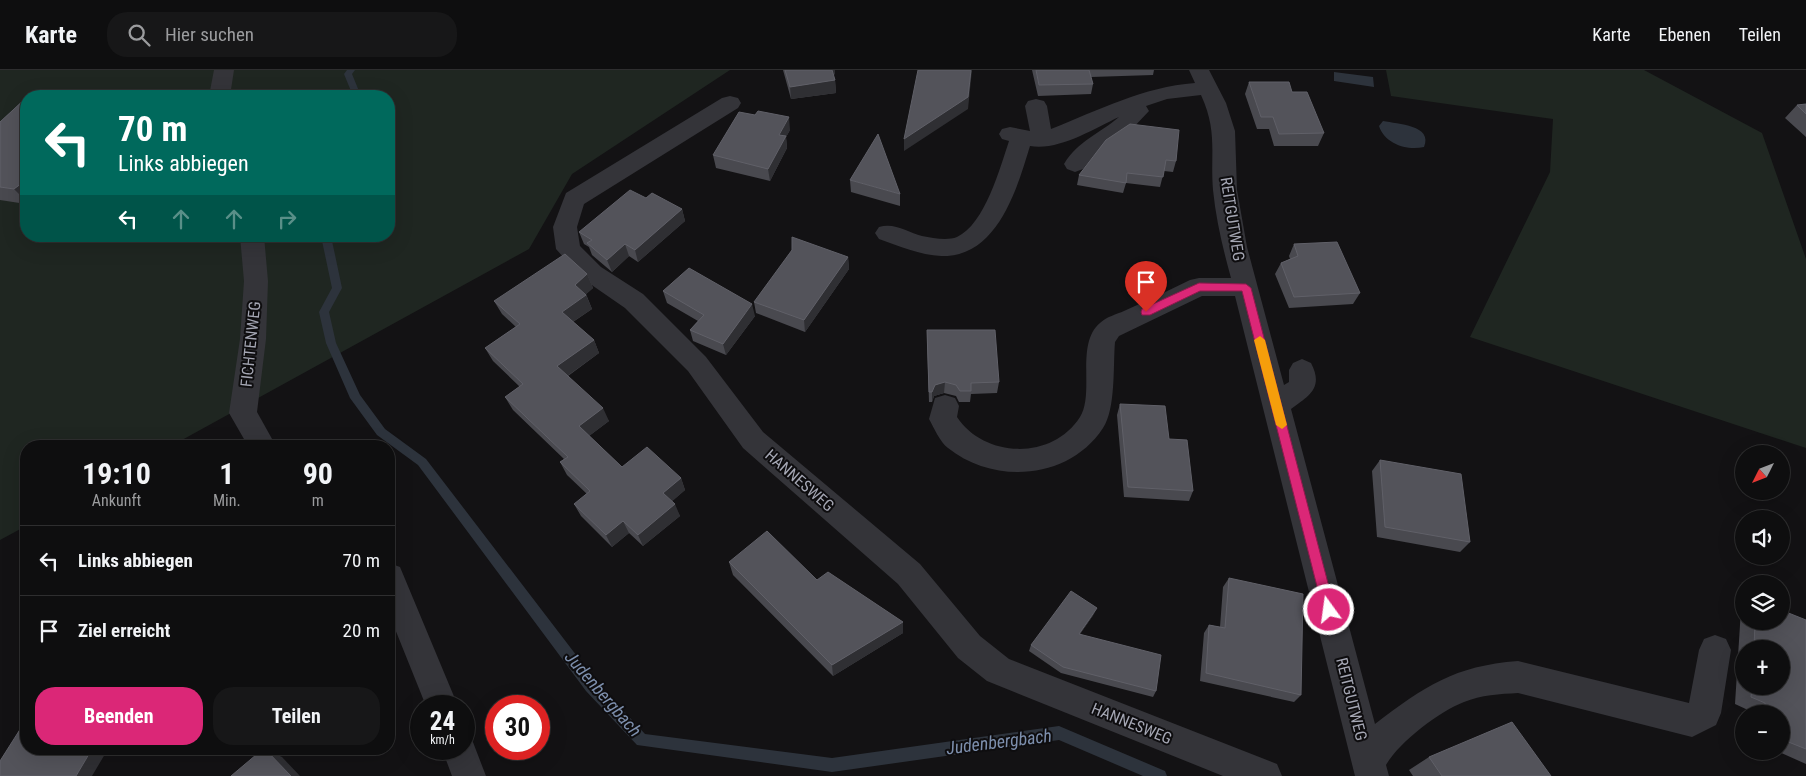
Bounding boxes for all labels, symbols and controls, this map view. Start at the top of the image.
search box [107,12,457,57]
text: Karte [25,21,77,49]
icon: search [125,21,153,49]
text: Hier suchen [165,23,254,46]
text: Karte [1592,24,1631,45]
text: Ebenen [1659,24,1711,45]
text: Teilen [1739,24,1781,45]
text: 70 m [118,109,187,150]
icon: left [35,110,100,175]
text: Links abbiegen [118,151,249,176]
street label: REITGUTWEG [1216,176,1249,262]
icon: left [114,205,142,233]
icon: ahead [167,205,195,233]
icon: ahead [220,205,248,233]
icon: right [273,205,301,233]
pin [1125,261,1167,312]
icon: arrive [1132,268,1160,296]
street label: FICHTENWEG [237,300,264,388]
street label: HANNESWEG [761,445,838,515]
north arrow [1735,445,1790,500]
map controls [1735,445,1790,760]
text: 19:10 [82,456,151,491]
text: 1 [219,456,234,491]
text: 90 [303,456,333,491]
text: Ankunft [92,491,141,510]
text: Min. [213,491,241,510]
text: m [312,491,324,510]
button: sound [1735,510,1790,565]
icon: left [35,547,63,575]
text: Links abbiegen [78,549,193,572]
text: 70 m [343,549,380,572]
button: layers [1735,575,1790,630]
position arrow [1302,583,1354,635]
icon: arrive [35,617,63,645]
text: Ziel erreicht [78,619,170,642]
text: 20 m [343,619,380,642]
button: + [1735,640,1790,695]
water label: Judenbergbach [561,647,646,741]
street label: REITGUTWEG [1332,656,1371,743]
button: Beenden [35,687,203,745]
button: Teilen [213,687,380,745]
speed limit sign: 30 [485,695,550,760]
street label: HANNESWEG [1089,699,1175,748]
button: − [1735,705,1790,760]
text: 24 [430,707,455,736]
water label: Judenbergbach [945,725,1053,758]
text: km/h [430,733,455,747]

